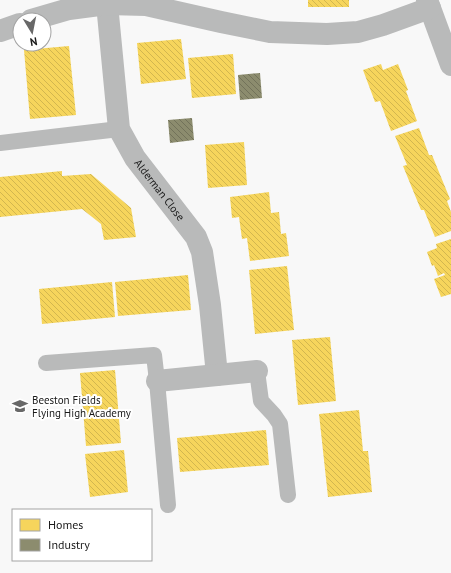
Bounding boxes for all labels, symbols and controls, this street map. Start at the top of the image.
north arrow [12,12,52,52]
text: N [29,34,39,49]
street label: Alderman Close [131,156,188,224]
place label: Beeston Fields Flying High Academy [32,393,132,420]
school or university icon: Beeston Fields Flying High Academy [11,397,29,415]
legend [12,509,152,561]
text: Homes [48,517,83,532]
text: Industry [48,537,90,552]

